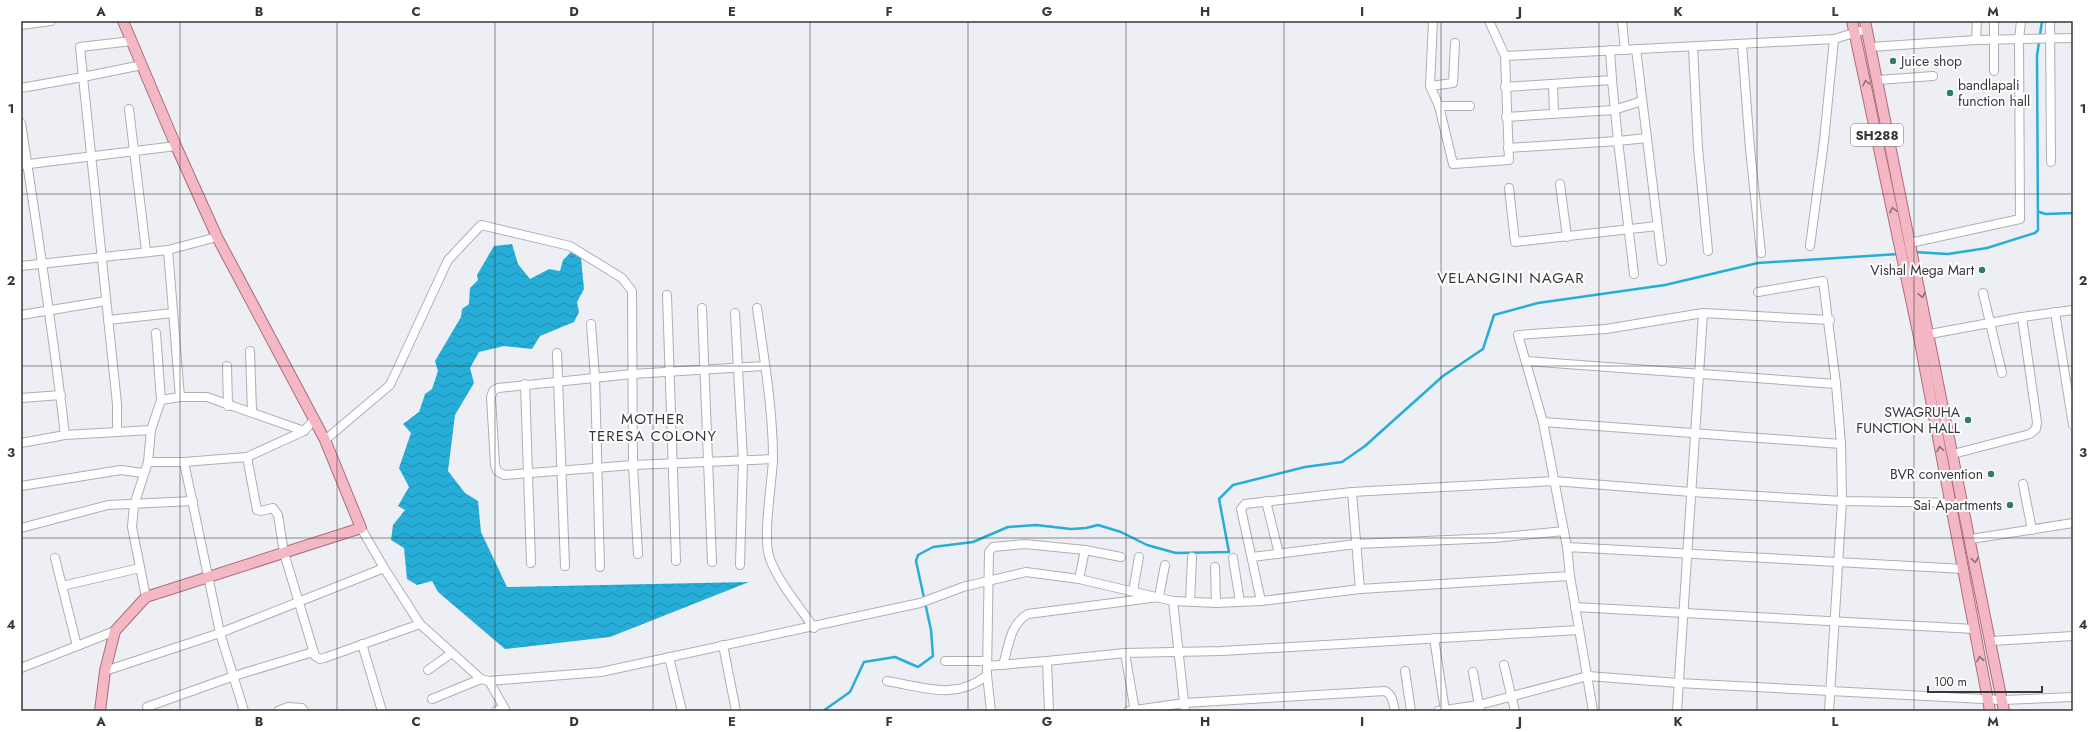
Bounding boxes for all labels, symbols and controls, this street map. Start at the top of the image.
text: A [95,2,106,21]
text: B [255,2,264,21]
text: C [411,2,421,21]
text: D [569,2,579,21]
text: E [728,2,736,21]
text: F [885,2,893,21]
text: G [1042,2,1053,21]
text: H [1200,2,1210,21]
text: I [1360,2,1364,21]
text: J [1515,2,1522,21]
text: K [1673,2,1683,21]
text: L [1832,2,1839,21]
text: M [1987,2,1999,21]
place label: Juice shop [1899,51,1962,71]
marker: Juice shop [1888,56,1898,66]
place label: bandlapali function hall [1958,75,2030,111]
one-way arrow [1862,80,1870,86]
marker: bandlapali function hall [1945,88,1955,98]
text: 1 [8,99,14,118]
text: 1 [2080,99,2086,118]
road number: SH288 [1851,124,1903,146]
one-way arrow [1889,207,1897,213]
place label: Vishal Mega Mart [1870,260,1975,280]
marker: Vishal Mega Mart [1977,265,1987,275]
district label: VELANGINI NAGAR [1437,267,1585,289]
text: 2 [7,271,15,290]
text: 2 [2079,271,2087,290]
one-way arrow [1917,292,1925,299]
place label: SWAGRUHA FUNCTION HALL [1856,402,1961,438]
district label: MOTHER TERESA COLONY [589,408,717,447]
marker: SWAGRUHA FUNCTION HALL [1963,415,1973,425]
text: 3 [7,443,15,462]
text: 3 [2079,443,2087,462]
one-way arrow [1937,445,1945,452]
place label: BVR convention [1890,464,1983,484]
marker: BVR convention [1986,469,1996,479]
place label: Sai Apartments [1913,495,2002,515]
marker: Sai Apartments [2005,500,2015,510]
one-way arrow [1970,557,1978,563]
text: 4 [6,615,16,634]
text: 4 [2078,615,2088,634]
one-way arrow [1976,656,1985,662]
scale bar [1928,668,2042,694]
text: 100 m [1934,673,1967,691]
text: A [95,712,106,731]
text: B [255,712,264,731]
text: C [411,712,421,731]
text: D [569,712,579,731]
text: E [728,712,736,731]
text: F [885,712,893,731]
text: G [1042,712,1053,731]
text: H [1200,712,1210,731]
text: I [1360,712,1364,731]
text: J [1515,712,1522,731]
text: K [1673,712,1683,731]
text: L [1832,712,1839,731]
text: M [1987,712,1999,731]

